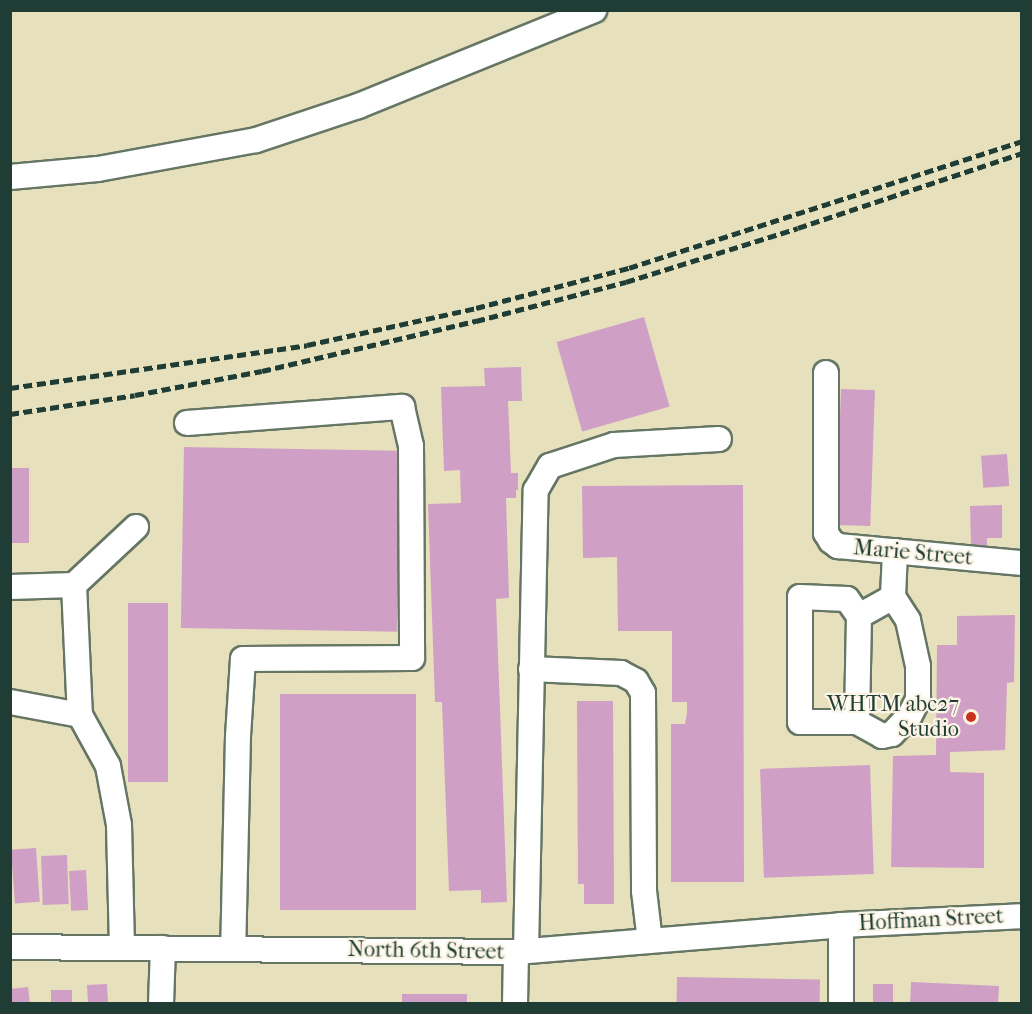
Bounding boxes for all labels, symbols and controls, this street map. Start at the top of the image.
street label: Marie Street [852,535,974,571]
place label: WHTM abc27 Studio [827,691,959,742]
marker: WHTM abc27 Studio [964,710,978,724]
street label: Hoffman Street [858,903,1004,937]
street label: North 6th Street [347,936,505,966]

